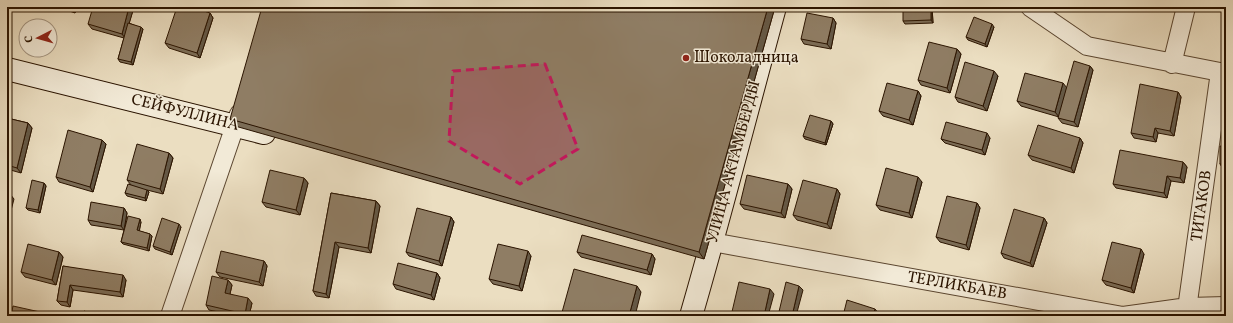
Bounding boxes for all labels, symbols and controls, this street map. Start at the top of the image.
north arrow [18,18,58,58]
text: С [22,35,37,43]
place label: Шоколадница [694,47,799,69]
marker: Шоколадница [681,53,691,63]
street label: УЛИЦА АКТАМБЕРДЫ [702,78,766,246]
street label: СЕЙФУЛЛИНА [129,89,241,137]
street label: ТИТАКОВ [1186,169,1218,243]
street label: ТЕРЛИКБАЕВ [905,266,1009,306]

